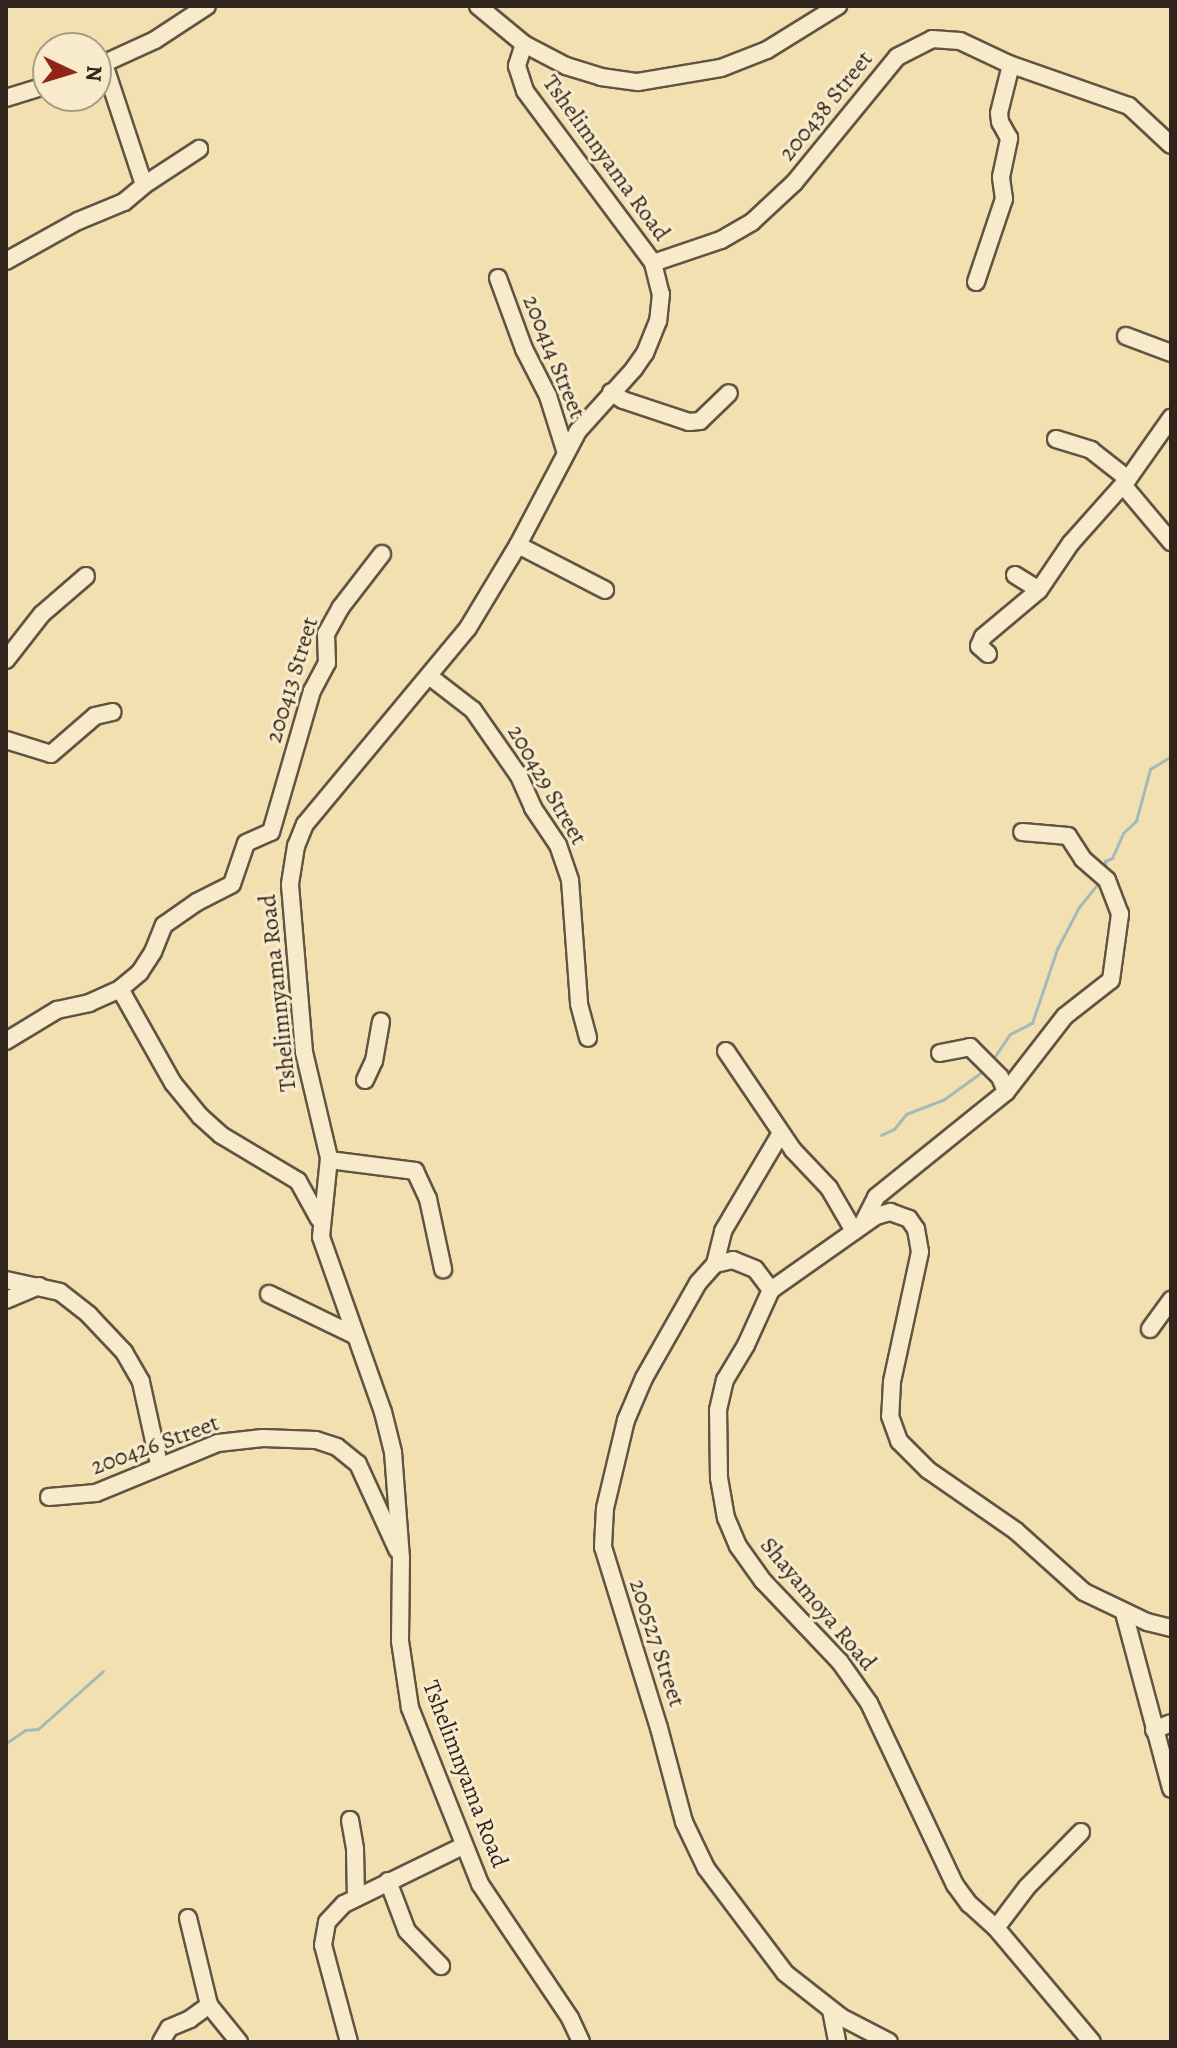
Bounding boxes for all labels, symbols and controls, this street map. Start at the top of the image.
north arrow [32,32,112,112]
street label: 200438 Street [773,45,879,167]
text: N [78,64,109,83]
street label: Tshelimnyama Road [536,69,676,247]
street label: 200414 Street [516,291,592,423]
street label: 200413 Street [259,614,325,746]
street label: 200429 Street [501,720,593,850]
street label: Tshelimnyama Road [253,893,303,1093]
street label: 200426 Street [87,1409,223,1481]
street label: Shayamoya Road [754,1531,882,1677]
street label: 200527 Street [623,1576,691,1710]
street label: Tshelimnyama Road [416,1676,514,1872]

